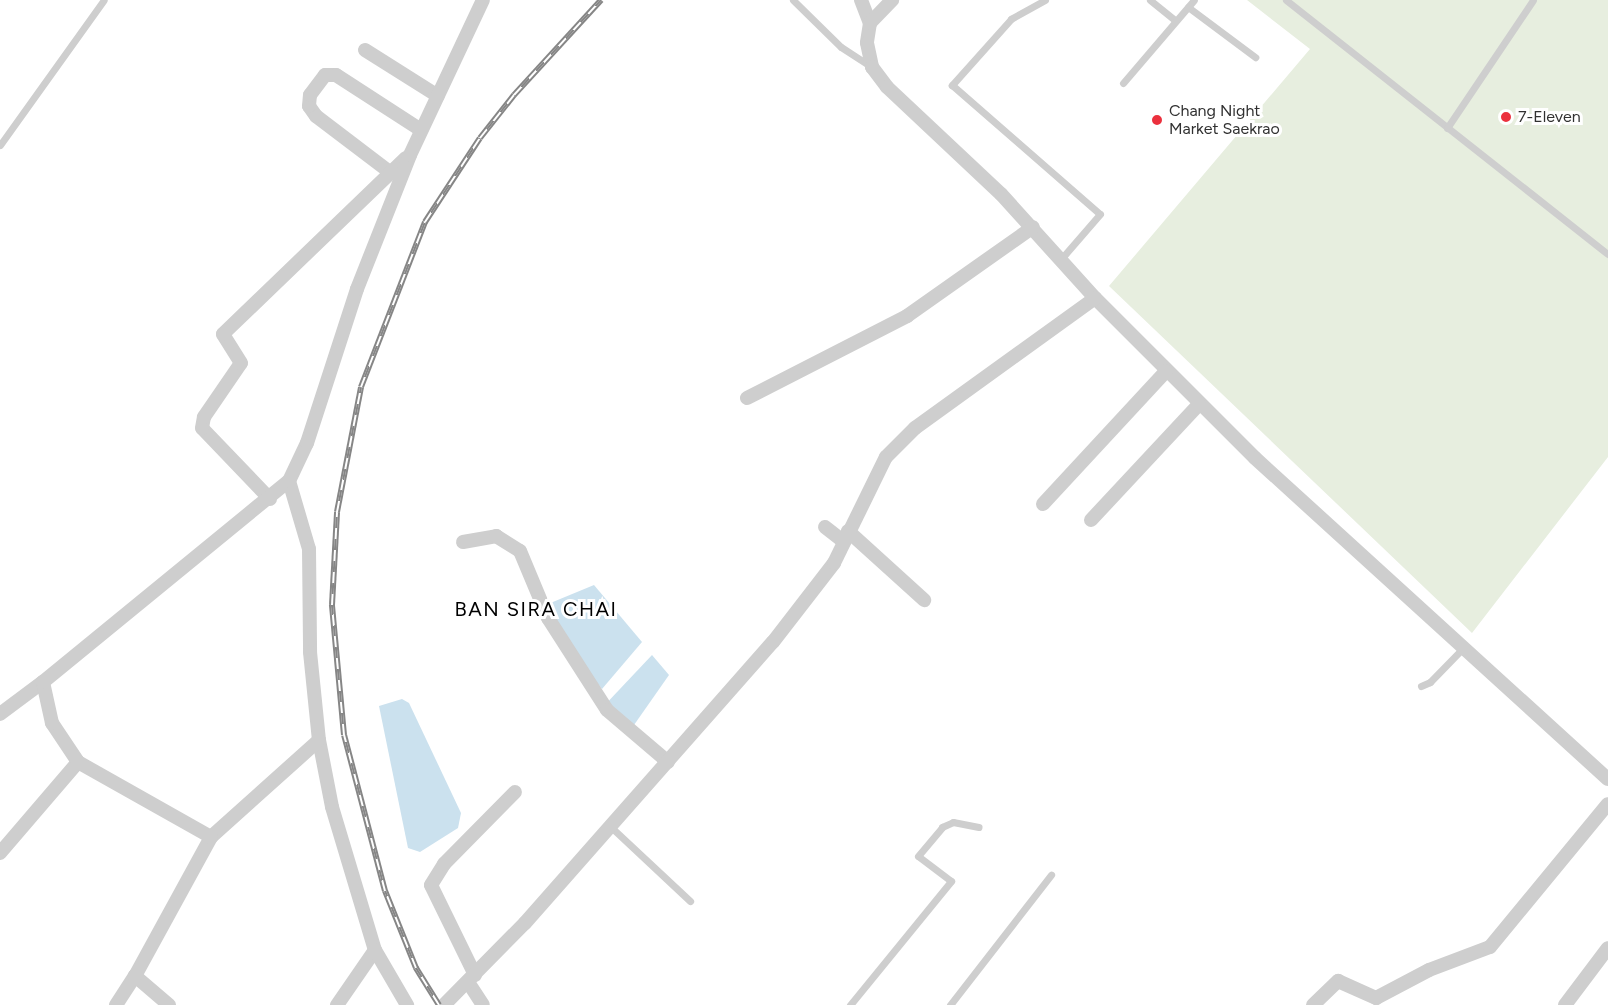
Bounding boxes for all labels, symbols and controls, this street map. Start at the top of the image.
place label: Chang Night Market Saekrao [1169,101,1280,139]
place label: 7-Eleven [1518,107,1581,127]
marker: 7-Eleven [1499,110,1513,124]
marker: Chang Night Market Saekrao [1150,113,1164,127]
district label: BAN SIRA CHAI [455,597,617,621]

